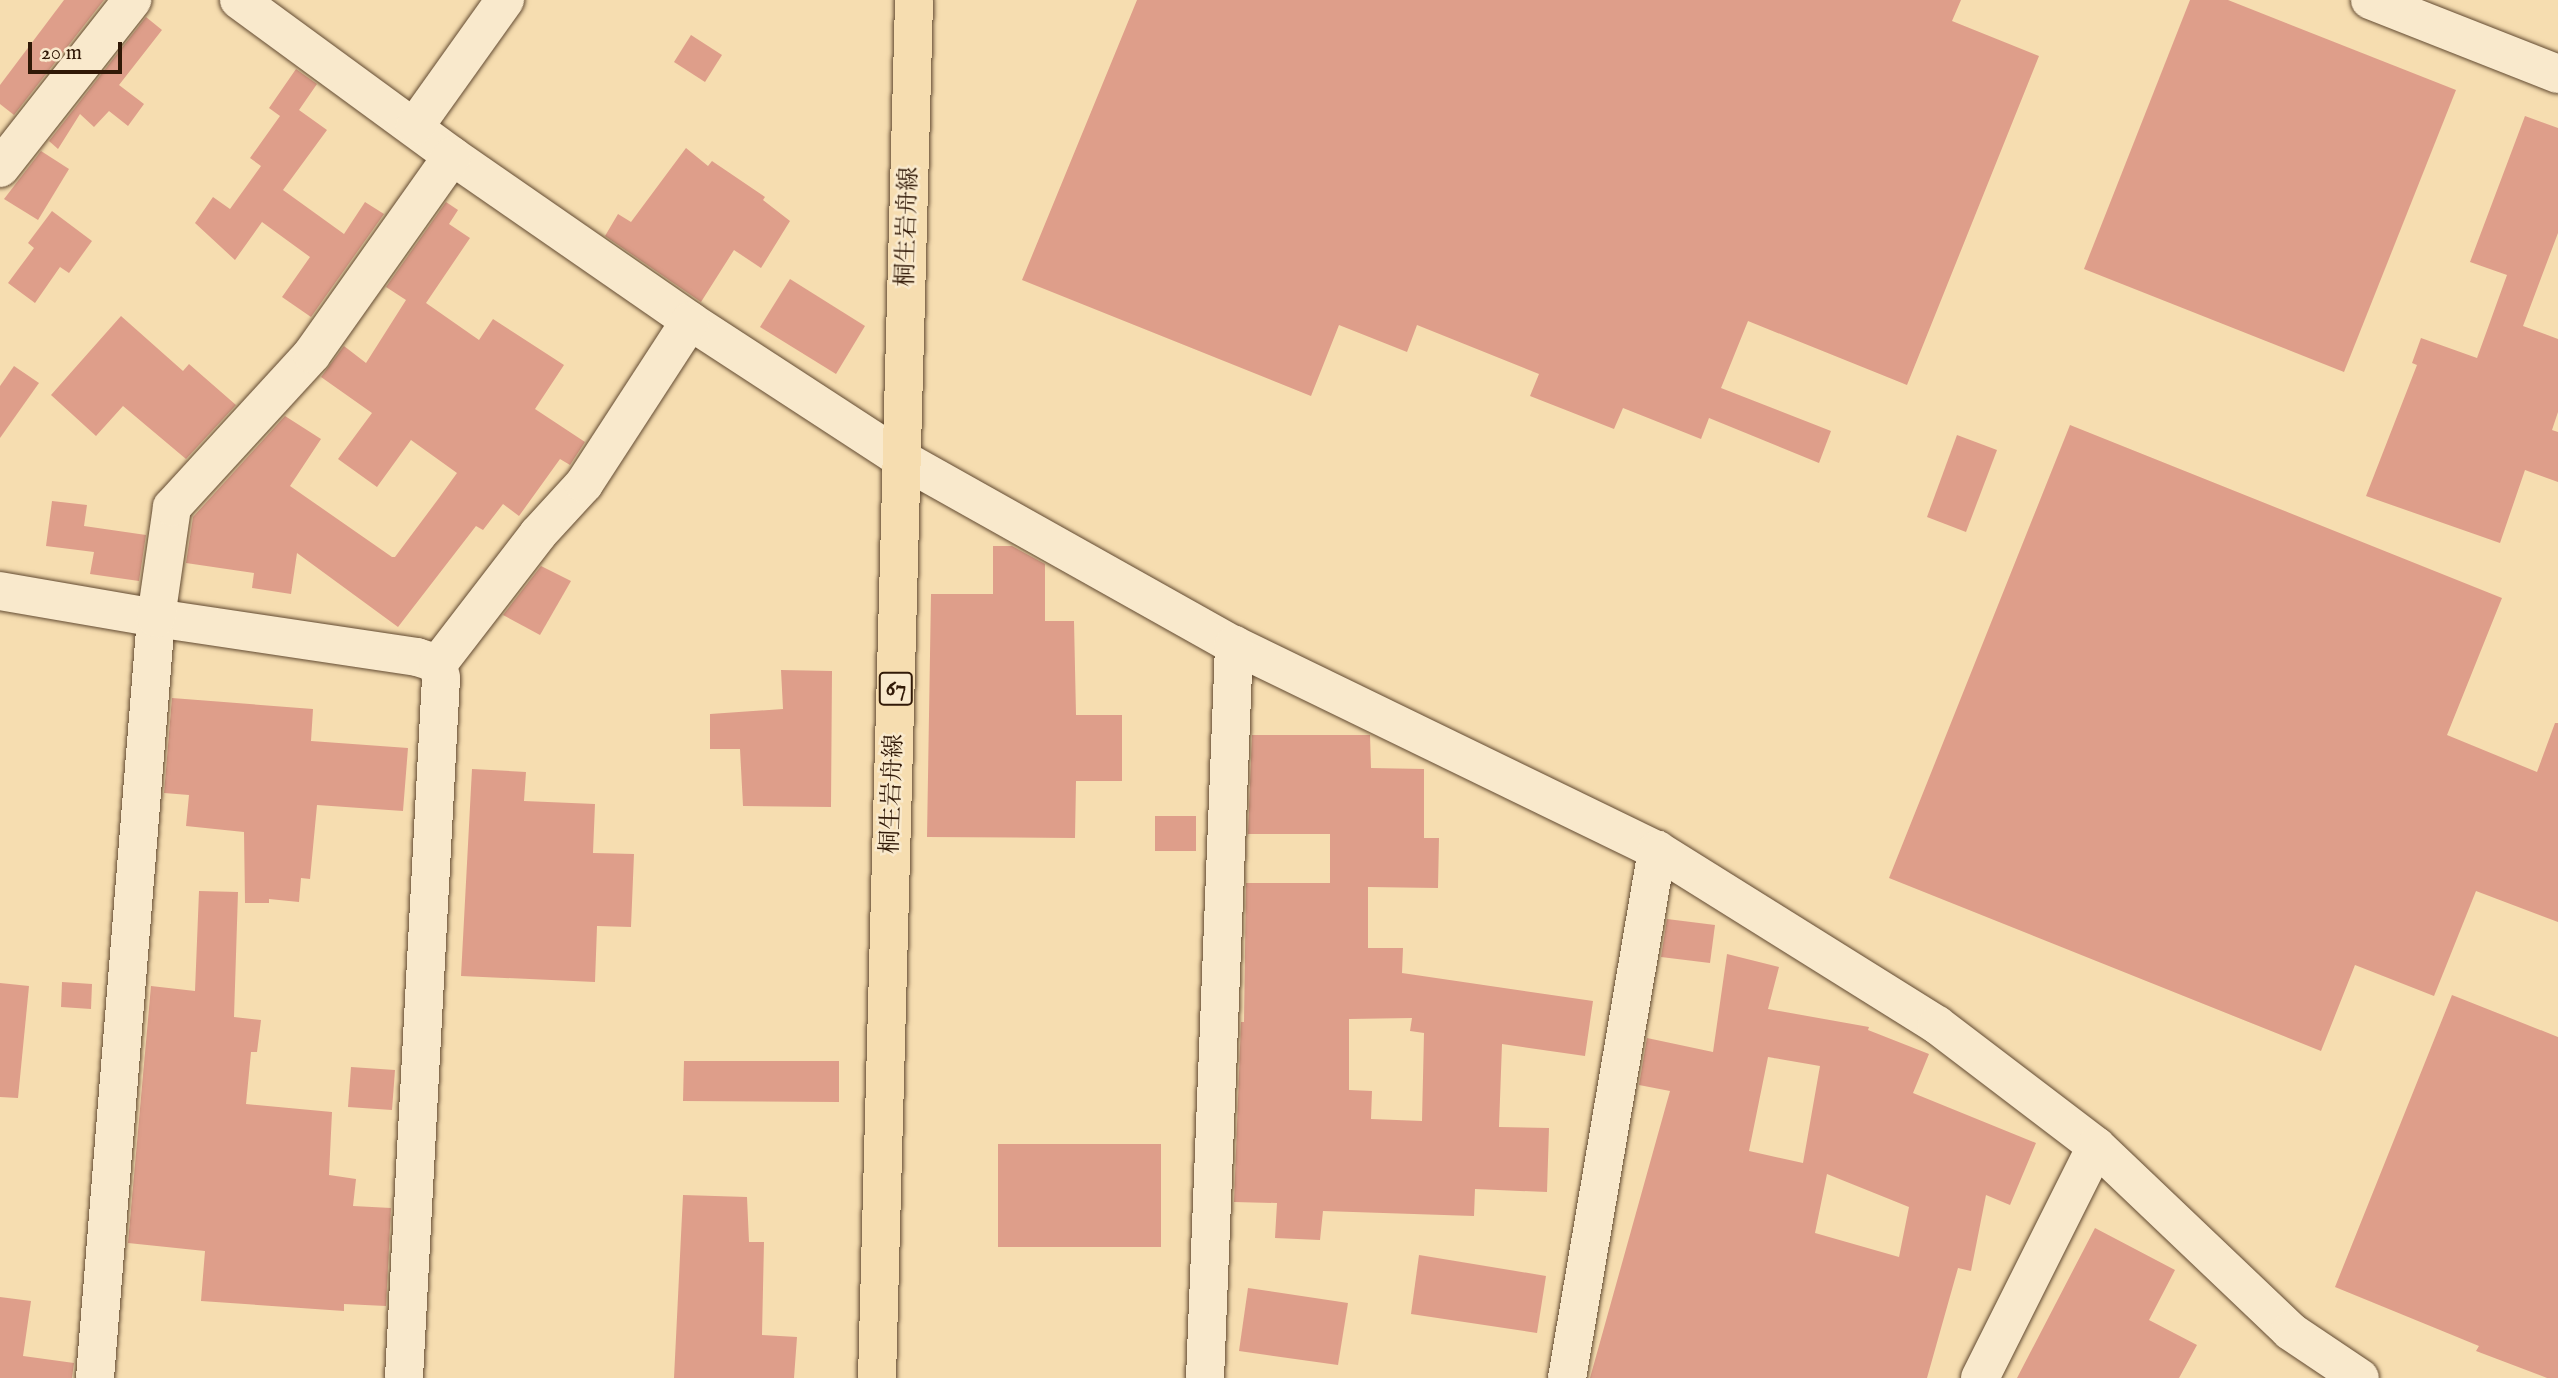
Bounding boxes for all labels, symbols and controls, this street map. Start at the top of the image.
scale bar [32,28,126,72]
text: 20 m [41,40,82,67]
street label: 桐生岩舟線 [892,167,924,287]
road number: 67 [878,670,914,708]
street label: 桐生岩舟線 [877,734,909,854]

